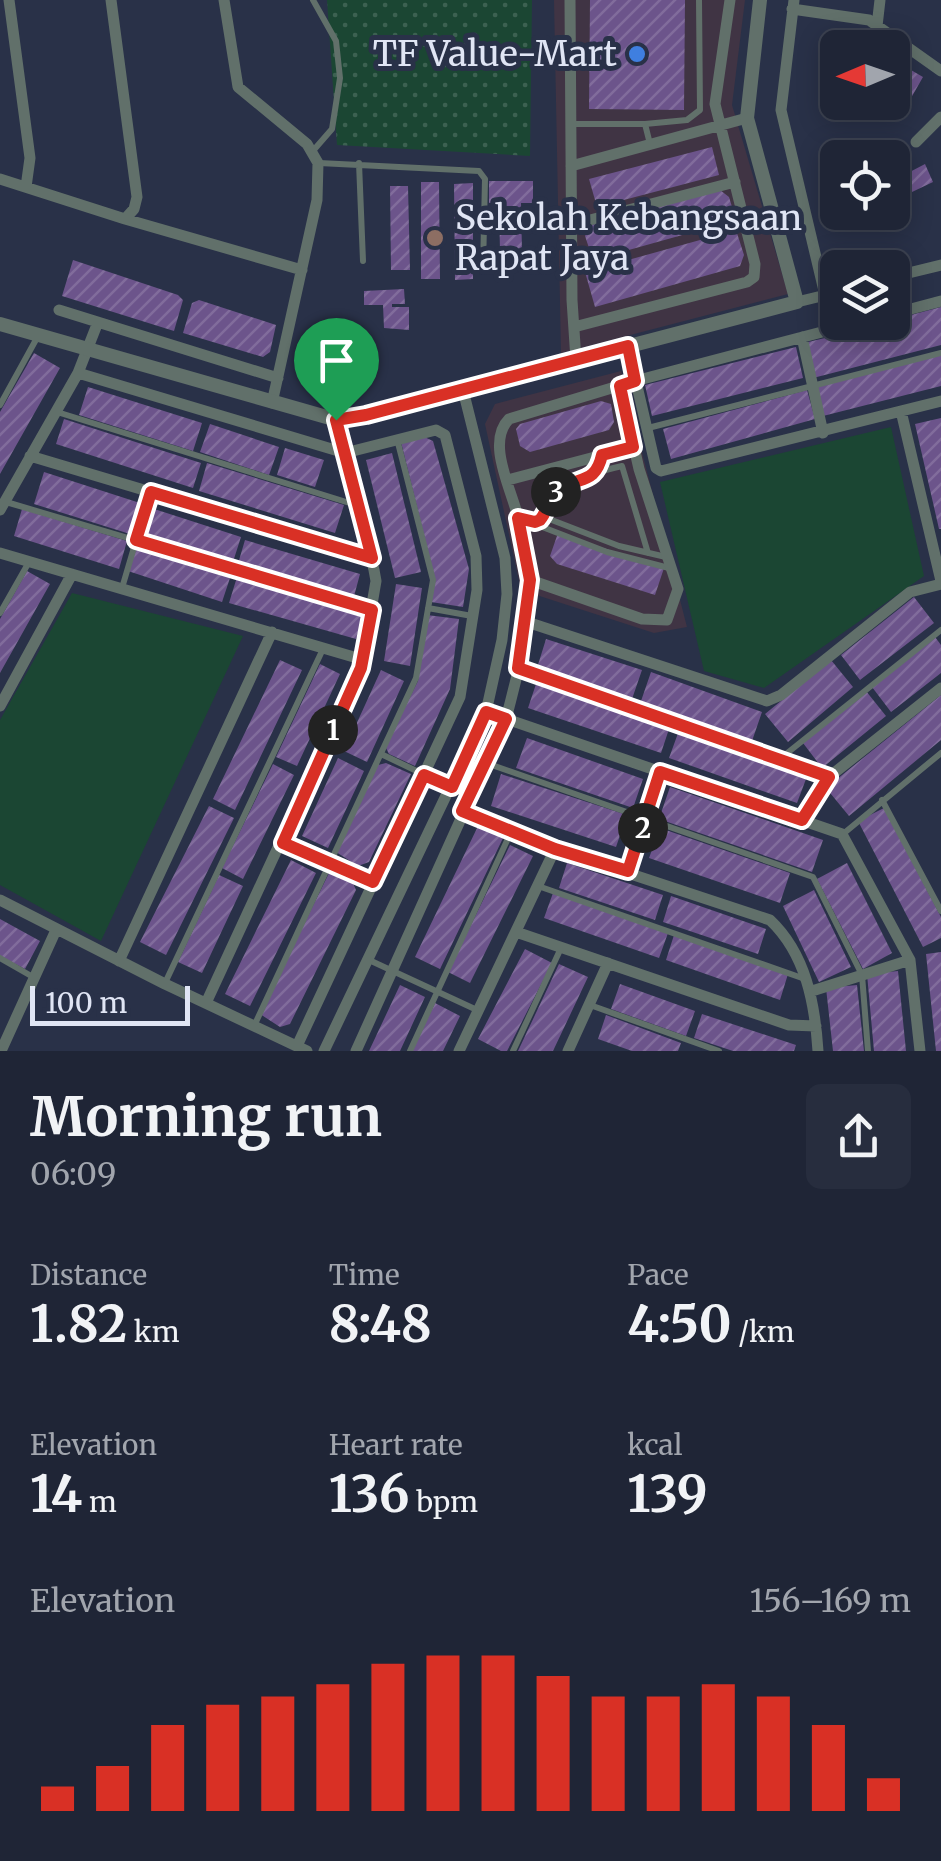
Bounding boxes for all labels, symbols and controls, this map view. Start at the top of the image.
north arrow [820,30,910,120]
map controls [820,30,910,340]
place label: TF Value-Mart [373,32,617,76]
marker: TF Value-Mart [626,43,648,65]
button: locate [820,140,910,230]
place label: Sekolah Kebangsaan Rapat Jaya [455,196,802,280]
marker: Sekolah Kebangsaan Rapat Jaya [424,227,446,249]
button: layers [820,250,910,340]
pin [294,318,379,421]
icon: arrive [309,333,364,388]
pin: 3 [531,467,581,517]
text: 3 [548,474,564,510]
pin: 1 [308,705,358,755]
text: 1 [327,712,339,748]
pin: 2 [618,803,668,853]
text: 2 [635,810,651,846]
scale bar [30,981,190,1026]
text: 100 m [45,985,127,1021]
text: Morning run [30,1082,382,1151]
button: share [806,1084,911,1189]
text: 06:09 [30,1154,116,1194]
text: Distance [30,1257,147,1293]
text: Time [329,1257,400,1293]
text: Pace [627,1257,689,1293]
text: 1.82 [30,1293,127,1356]
text: 8:48 [329,1293,432,1356]
text: 4:50 [627,1293,732,1356]
text: km [127,1314,179,1350]
text: /km [732,1314,795,1350]
text: Elevation [30,1427,157,1463]
text: Heart rate [329,1427,463,1463]
text: kcal [627,1427,682,1463]
text: 14 [30,1463,82,1526]
text: 136 [329,1463,410,1526]
text: 139 [627,1463,708,1526]
text: m [82,1484,117,1520]
text: bpm [410,1484,478,1520]
text: Elevation [30,1581,175,1621]
text: 156–169 m [750,1581,911,1621]

